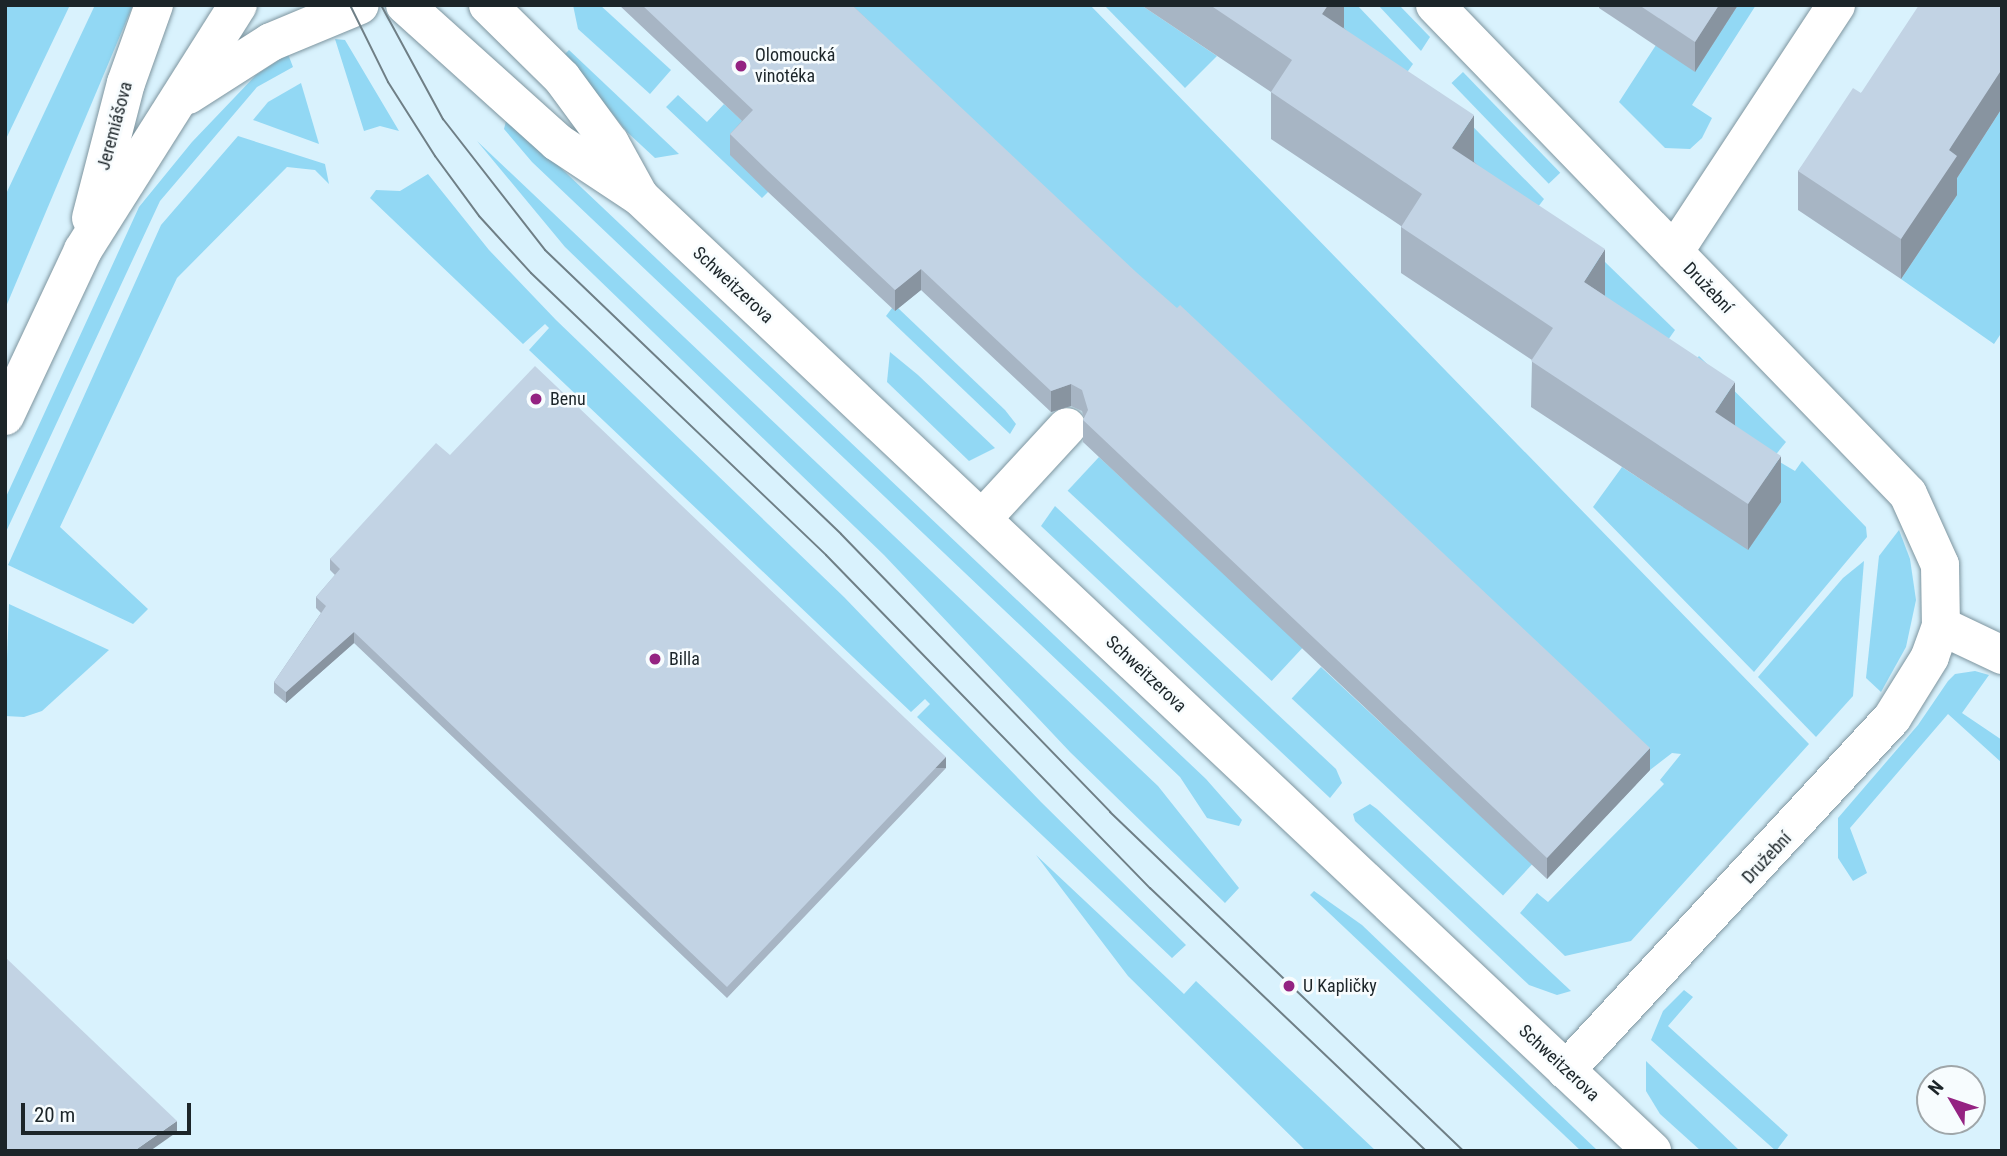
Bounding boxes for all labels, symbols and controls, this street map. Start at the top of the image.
place label: Olomoucká vinotéka [755,45,835,88]
marker: Olomoucká vinotéka [733,58,749,74]
street label: Jeremiášova [93,79,137,173]
street label: Schweitzerova [688,242,778,328]
street label: Družební [1679,258,1737,318]
place label: Benu [550,388,586,410]
marker: Benu [528,391,544,407]
street label: Schweitzerova [1101,631,1191,717]
place label: Billa [669,648,700,670]
marker: Billa [647,651,663,667]
street label: Družební [1738,828,1796,888]
place label: U Kapličky [1303,975,1377,997]
marker: U Kapličky [1281,978,1297,994]
street label: Schweitzerova [1514,1020,1604,1106]
north arrow [1916,1065,1986,1135]
text: N [1923,1076,1948,1099]
scale bar [24,1090,194,1134]
text: 20 m [34,1103,75,1127]

